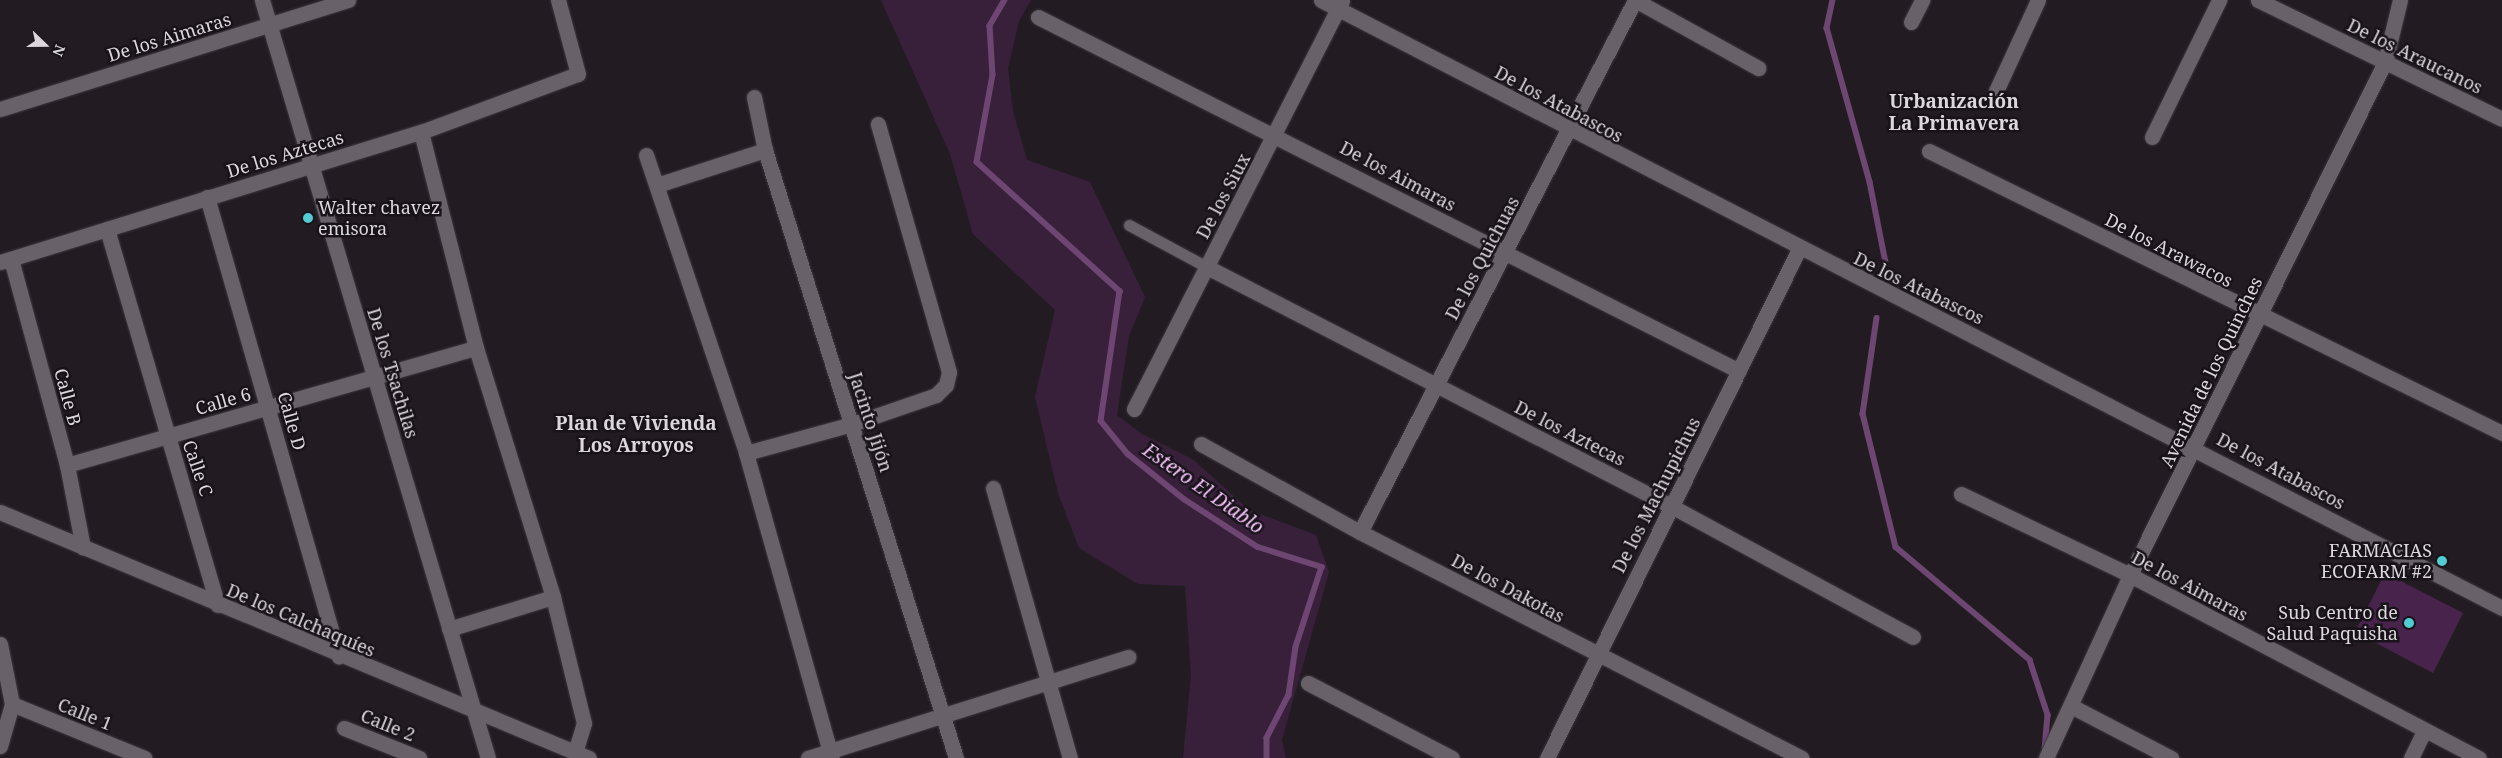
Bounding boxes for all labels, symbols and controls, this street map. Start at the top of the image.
street label: De los Aimaras [105,8,233,66]
street label: De los Araucanos [2344,14,2486,98]
north arrow [20,20,70,70]
text: N [48,42,70,59]
street label: De los Atabascos [1491,61,1627,147]
district label: Urbanización La Primavera [1889,91,2019,135]
street label: De los Aztecas [224,126,346,182]
street label: De los Aimaras [1336,136,1460,216]
street label: De los Siux [1192,150,1254,242]
street label: De los Quichuas [1440,193,1524,323]
place label: Walter chavez emisora [318,197,440,240]
street label: De los Arawacos [2102,209,2236,291]
marker: Walter chavez emisora [302,212,314,224]
street label: De los Atabascos [1850,247,1988,329]
street label: Avenida de los Quinches [2155,273,2267,471]
street label: De los Tsachilas [363,305,423,441]
street label: Calle B [50,366,86,428]
street label: Jacinto Jijón [845,369,897,475]
street label: Calle 6 [193,383,253,419]
street label: Calle D [273,389,311,453]
street label: De los Aztecas [1511,396,1629,470]
district label: Plan de Vivienda Los Arroyos [555,413,717,457]
street label: De los Machupichus [1607,414,1705,576]
street label: De los Atabascos [2213,428,2349,514]
street label: Calle C [178,437,218,499]
water label: Estero El Diablo [1138,439,1268,539]
place label: FARMACIAS ECOFARM #2 [2321,540,2432,582]
street label: De los Aimaras [2128,546,2252,626]
street label: De los Dakotas [1448,549,1568,627]
marker: FARMACIAS ECOFARM #2 [2436,555,2448,567]
street label: De los Calchaquíes [223,579,379,661]
place label: Sub Centro de Salud Paquisha [2266,602,2398,644]
marker: Sub Centro de Salud Paquisha [2402,616,2416,630]
street label: Calle 1 [55,693,115,735]
street label: Calle 2 [358,704,418,746]

